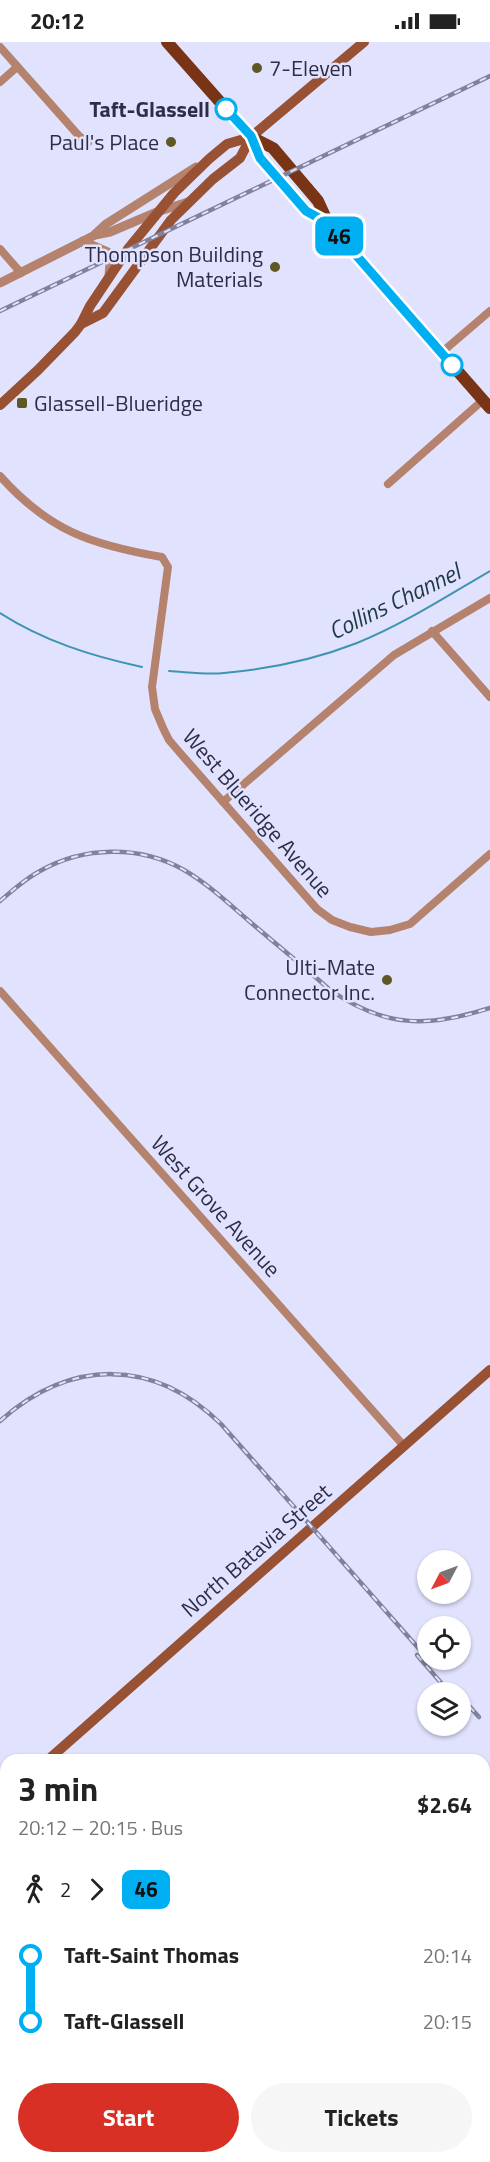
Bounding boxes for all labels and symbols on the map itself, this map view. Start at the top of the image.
place label: 7-Eleven [269,51,352,85]
marker: 7-Eleven [250,61,264,75]
place label: Taft-Glassell [89,92,210,126]
marker: Taft-Glassell [215,98,237,120]
place label: Paul's Place [49,125,159,159]
marker: Paul's Place [164,135,178,149]
line badge: 46 [312,216,366,256]
place label: Thompson Building Materials [85,237,263,296]
marker: Thompson Building Materials [268,260,282,274]
unlabelled marker [441,354,463,376]
place label: Glassell-Blueridge [34,386,203,420]
marker: Glassell-Blueridge [15,396,29,410]
water label: Collins Channel [322,552,469,648]
street label: West Blueridge Avenue [175,721,341,905]
place label: Ulti-Mate Connector Inc. [244,950,375,1009]
marker: Ulti-Mate Connector Inc. [380,973,394,987]
street label: West Grove Avenue [143,1128,289,1284]
street label: North Batavia Street [173,1475,339,1625]
north arrow [417,1550,471,1604]

